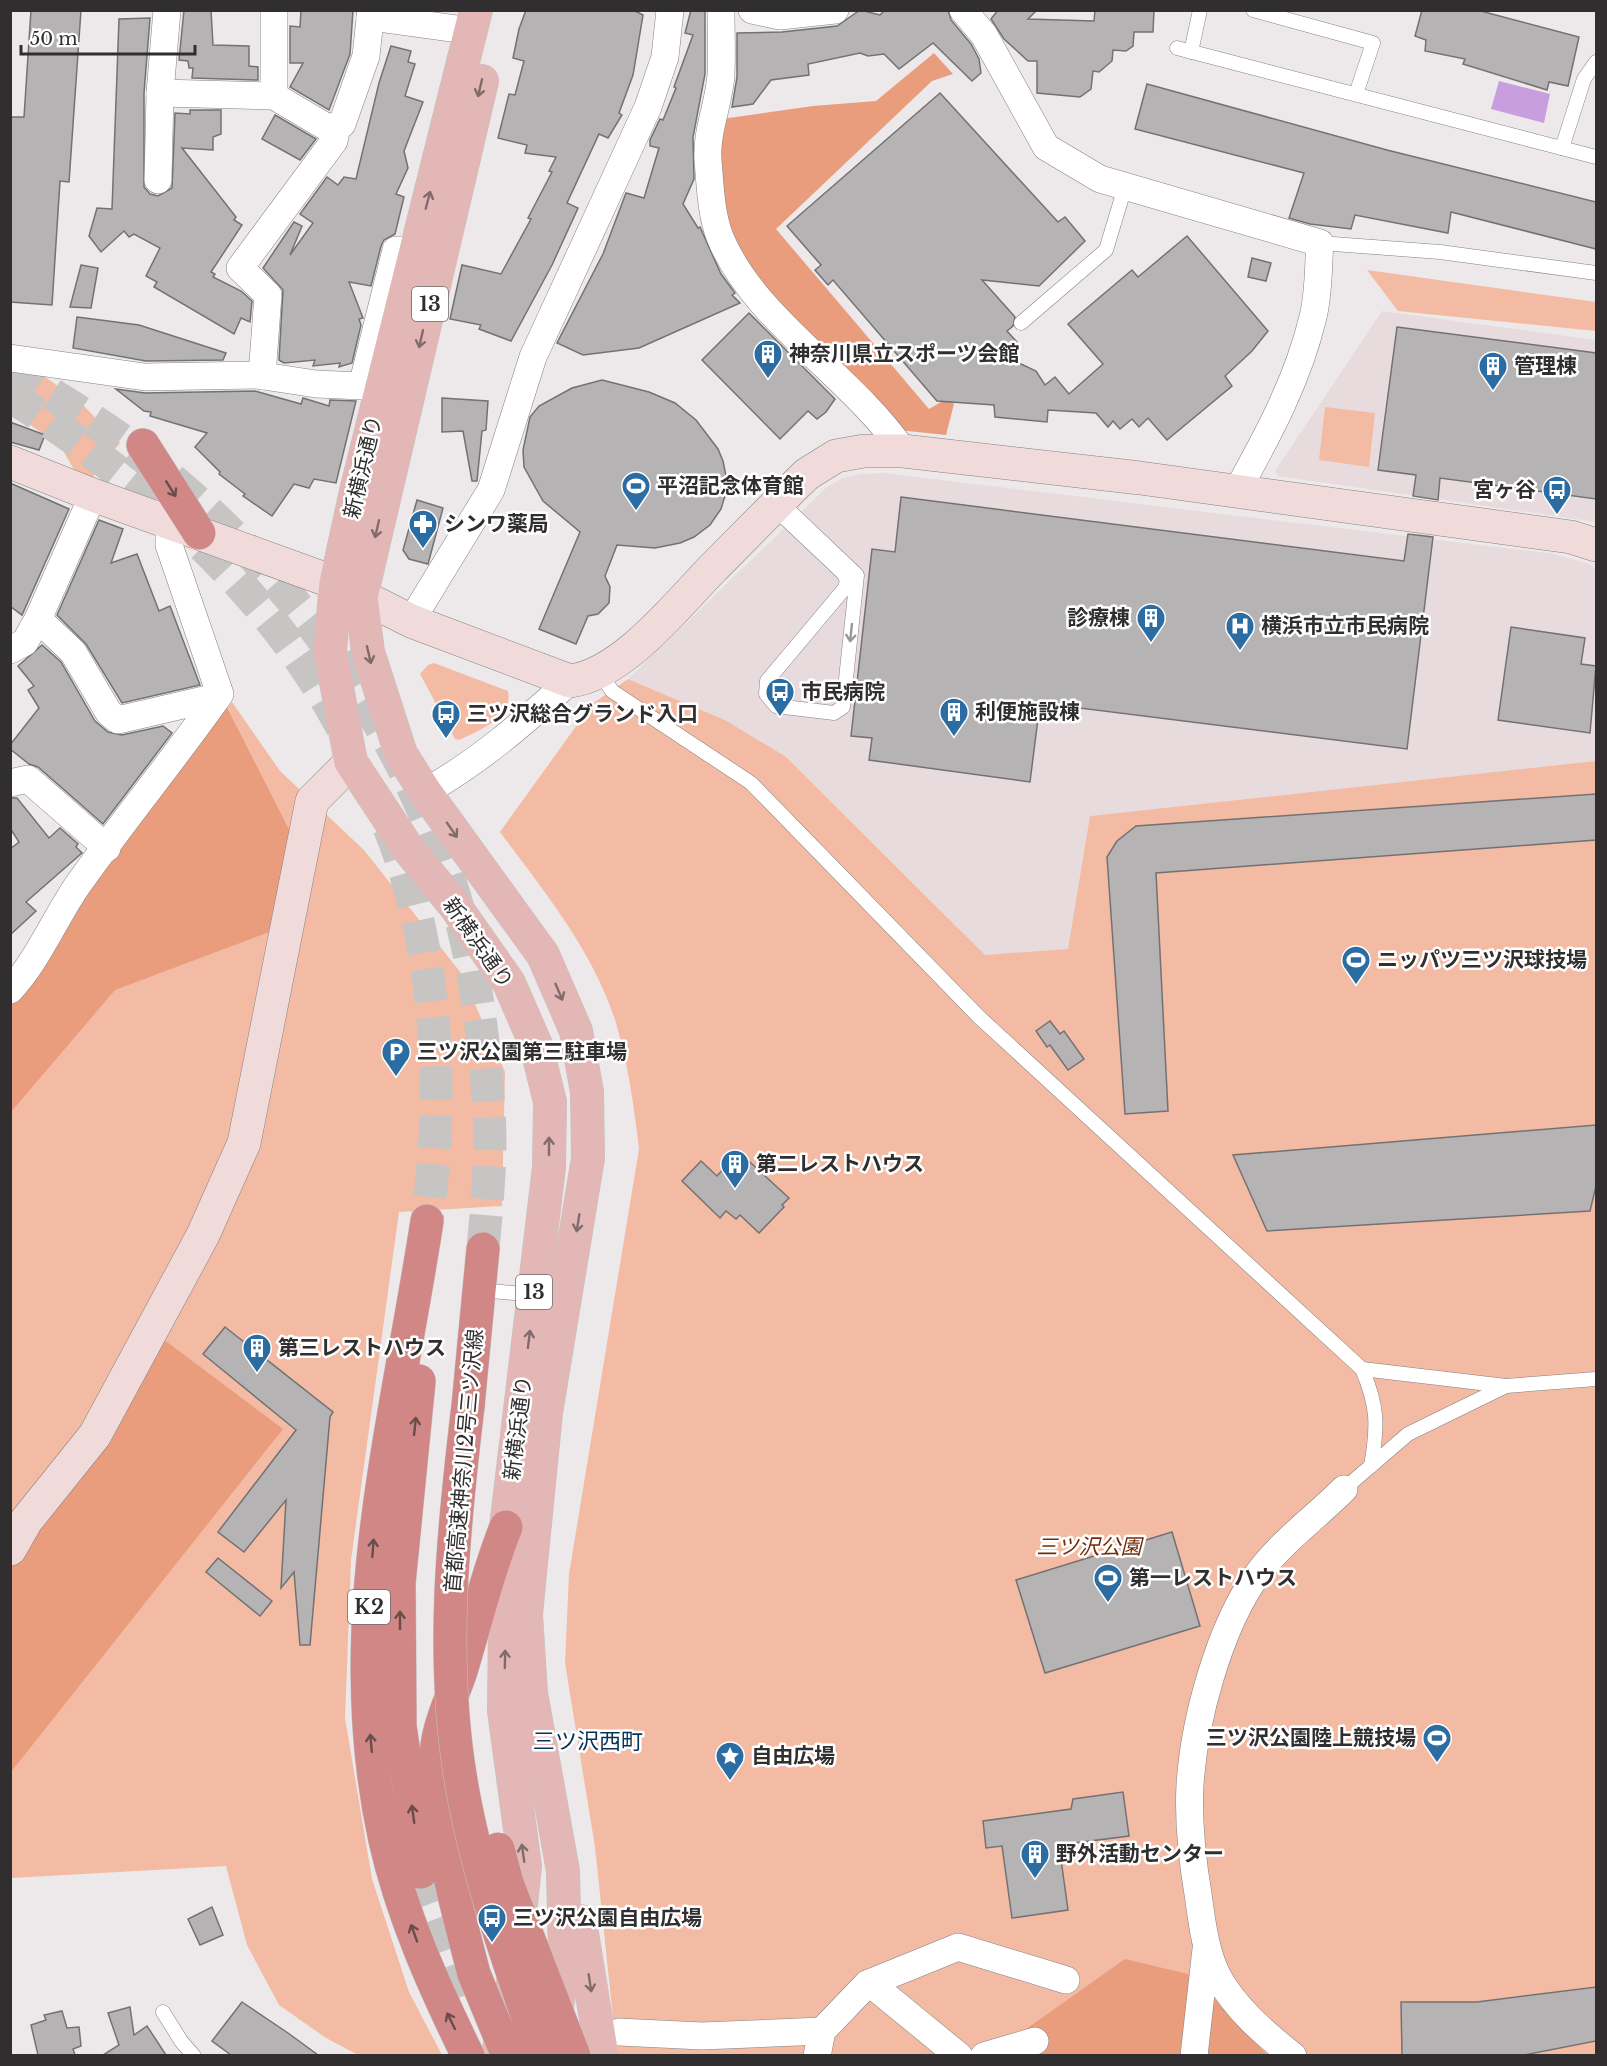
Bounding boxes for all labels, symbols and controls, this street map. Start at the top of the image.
scale bar [21,18,195,56]
text: 50 m [30,28,78,50]
one-way arrow [474,78,485,97]
one-way arrow [423,190,435,209]
road number: 13 [412,287,448,321]
one-way arrow [415,329,427,348]
building icon: 神奈川県立スポーツ会館 [752,338,784,380]
place label: 神奈川県立スポーツ会館 [789,341,1020,367]
building icon: 管理棟 [1477,350,1509,392]
place label: 管理棟 [1514,353,1577,379]
street label: 新横浜通り [339,413,387,521]
sports icon: 平沼記念体育館 [620,470,652,512]
place label: 平沼記念体育館 [657,473,804,499]
bus stop icon: 宮ヶ谷 [1541,474,1573,516]
place label: 宮ヶ谷 [1473,477,1536,503]
one-way arrow [165,480,177,497]
pharmacy icon: シンワ薬局 [407,508,439,550]
place label: シンワ薬局 [444,511,549,537]
one-way arrow [371,519,383,538]
building icon: 診療棟 [1135,602,1167,644]
place label: 診療棟 [1067,605,1130,631]
hospital icon: 横浜市立市民病院 [1224,610,1256,652]
place label: 横浜市立市民病院 [1261,613,1429,639]
one-way arrow [845,622,856,642]
one-way arrow [364,645,376,664]
bus stop icon: 市民病院 [764,676,796,718]
place label: 市民病院 [801,679,885,705]
building icon: 利便施設棟 [938,696,970,738]
bus stop icon: 三ツ沢総合グランド入口 [430,698,462,740]
place label: 利便施設棟 [975,699,1080,725]
place label: 三ツ沢総合グランド入口 [467,701,698,727]
one-way arrow [446,821,458,837]
street label: 新横浜通り [437,893,519,993]
sports icon: ニッパツ三ツ沢球技場 [1340,944,1372,986]
place label: ニッパツ三ツ沢球技場 [1377,947,1587,973]
one-way arrow [554,982,565,1000]
parking icon: 三ツ沢公園第三駐車場 [380,1036,412,1078]
place label: 三ツ沢公園第三駐車場 [417,1039,627,1065]
one-way arrow [543,1136,555,1156]
building icon: 第二レストハウス [719,1148,751,1190]
place label: 第二レストハウス [756,1151,924,1177]
one-way arrow [572,1213,583,1233]
road number: 13 [516,1275,552,1309]
street label: 首都高速神奈川2号三ツ沢線 [440,1328,488,1594]
one-way arrow [523,1330,534,1350]
building icon: 第三レストハウス [241,1332,273,1374]
place label: 第三レストハウス [278,1335,446,1361]
street label: 新横浜通り [499,1374,537,1482]
one-way arrow [410,1416,421,1436]
park label: 三ツ沢公園 [1037,1534,1144,1560]
one-way arrow [368,1539,379,1559]
sports icon: 第一レストハウス [1092,1562,1124,1604]
place label: 第一レストハウス [1129,1565,1297,1591]
road number: K2 [348,1590,390,1624]
one-way arrow [394,1611,406,1631]
one-way arrow [499,1650,511,1670]
sports icon: 三ツ沢公園陸上競技場 [1421,1722,1453,1764]
place label: 三ツ沢公園陸上競技場 [1206,1725,1416,1751]
district label: 三ツ沢西町 [533,1728,643,1755]
one-way arrow [365,1734,376,1754]
place icon: 自由広場 [714,1740,746,1782]
place label: 自由広場 [751,1743,835,1769]
one-way arrow [407,1805,418,1825]
building icon: 野外活動センター [1019,1838,1051,1880]
place label: 野外活動センター [1056,1841,1224,1867]
one-way arrow [518,1843,529,1863]
bus stop icon: 三ツ沢公園自由広場 [476,1902,508,1944]
place label: 三ツ沢公園自由広場 [513,1905,702,1931]
one-way arrow [407,1924,418,1943]
one-way arrow [585,1972,596,1992]
one-way arrow [445,2013,457,2031]

